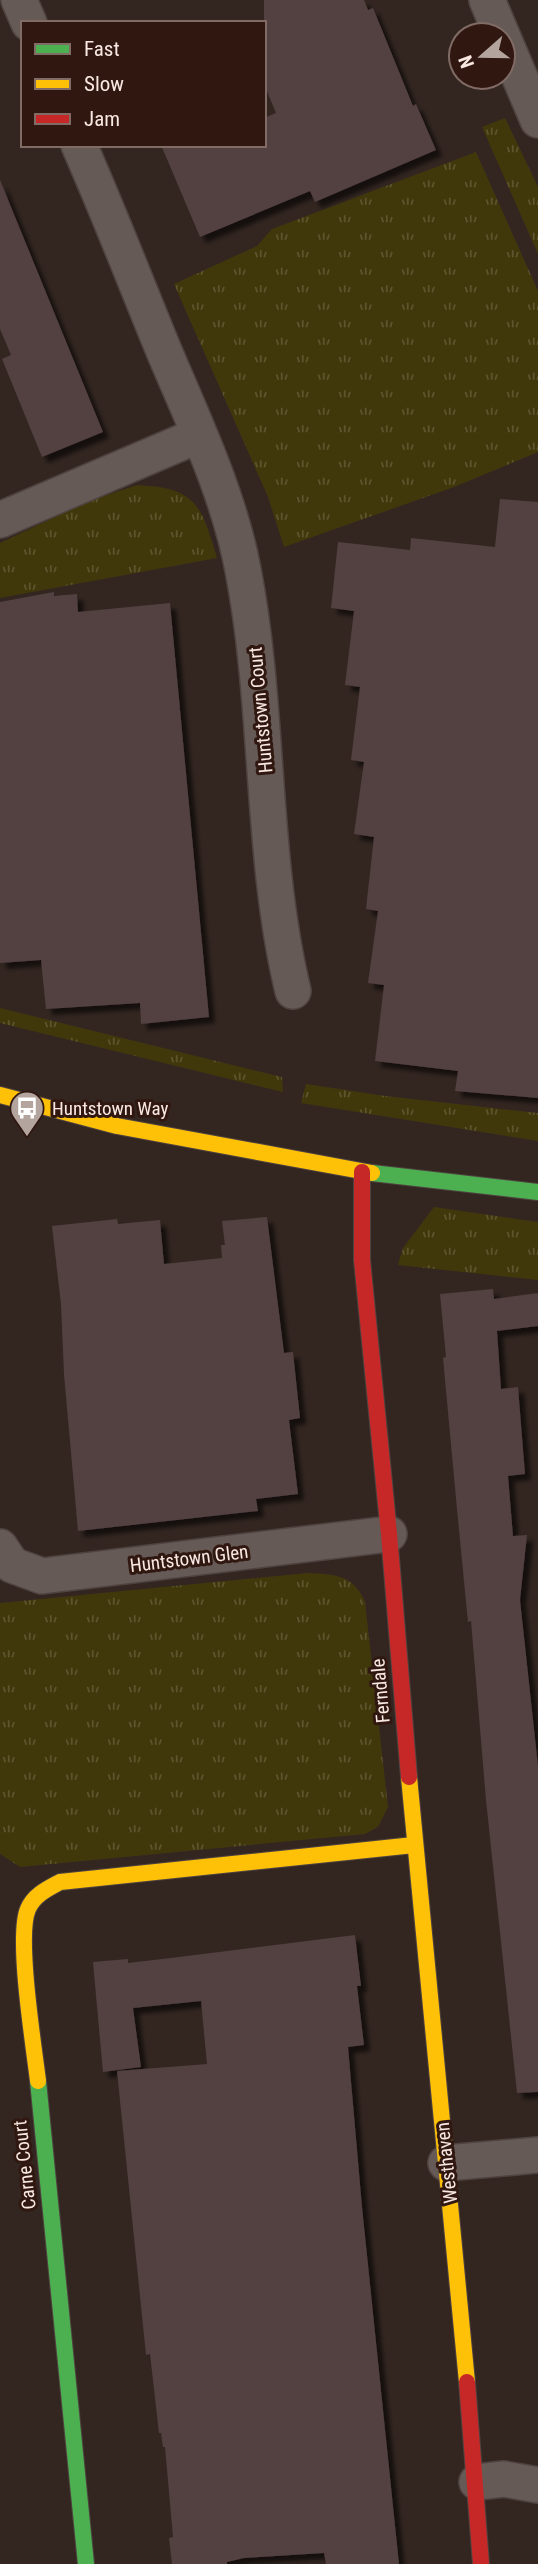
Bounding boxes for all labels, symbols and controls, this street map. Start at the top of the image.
legend [21,21,266,147]
north arrow [447,21,517,91]
text: Fast [84,37,120,61]
text: N [454,52,479,71]
text: Slow [84,72,124,96]
text: Jam [84,107,120,131]
street label: Huntstown Court [244,646,277,774]
bus stop icon: Huntstown Way [8,1089,46,1138]
place label: Huntstown Way [52,1097,168,1120]
street label: Huntstown Glen [129,1540,250,1577]
street label: Ferndale [366,1658,395,1724]
street label: Carne Court [8,2119,41,2211]
street label: Westhaven [431,2121,462,2205]

